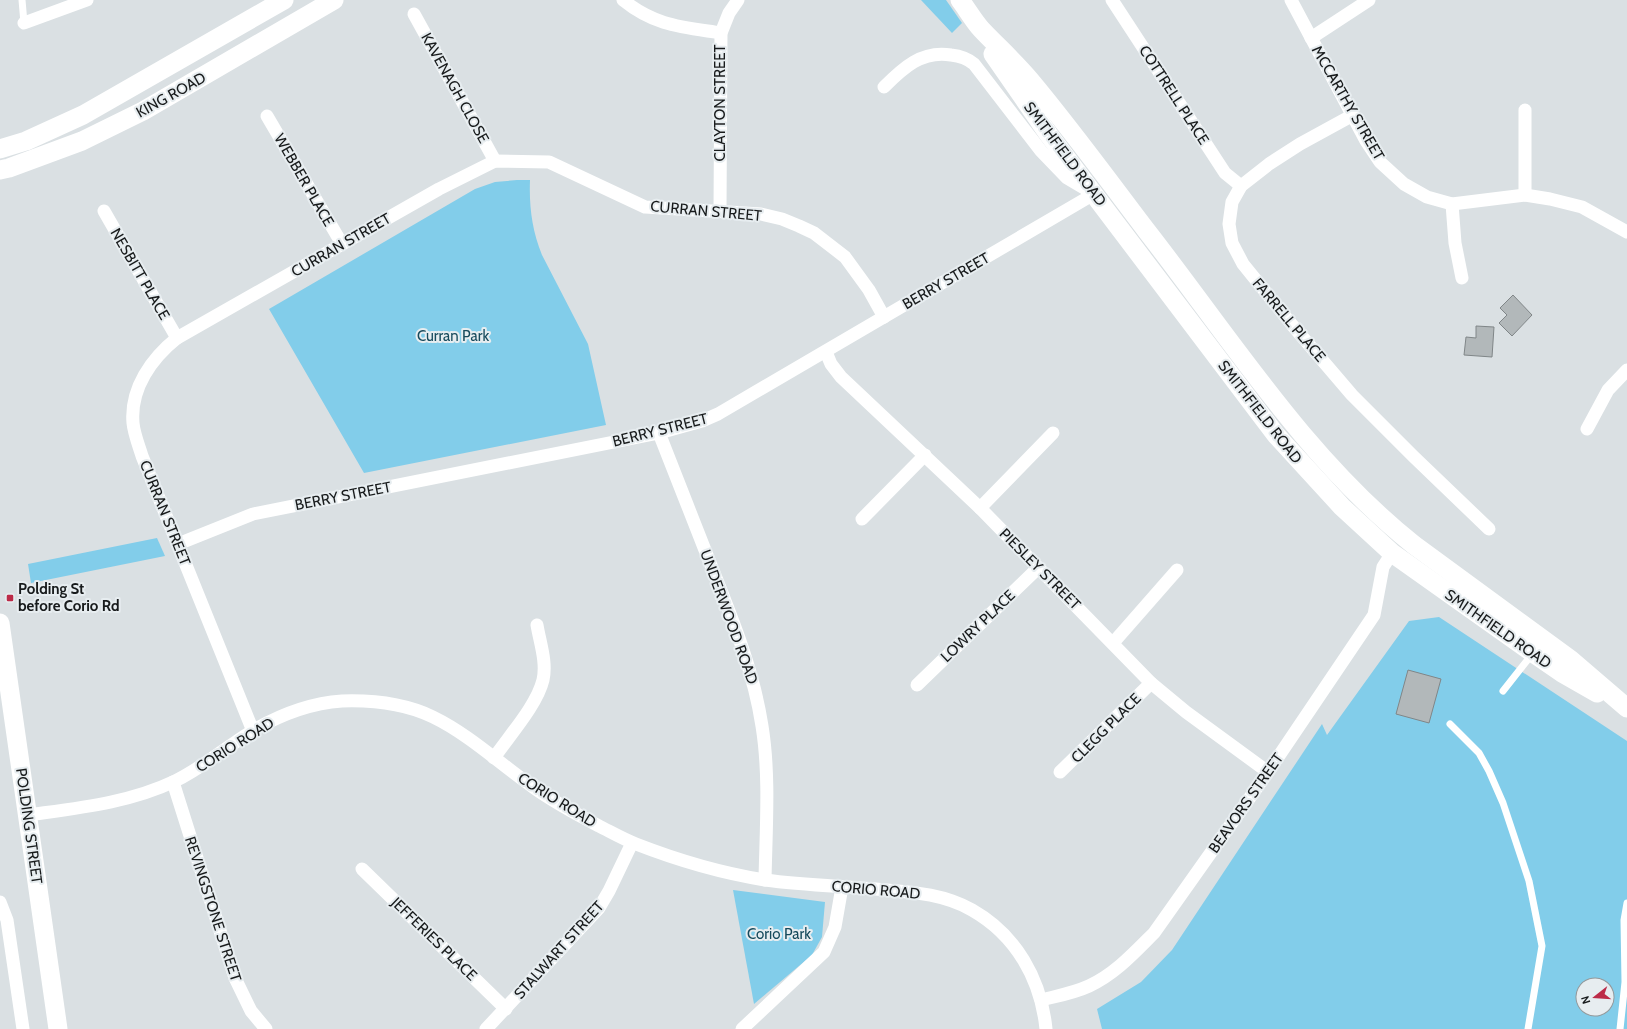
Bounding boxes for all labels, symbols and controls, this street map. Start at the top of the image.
street label: KAVENAGH CLOSE [417,30,493,146]
street label: COTTRELL PLACE [1135,42,1213,148]
street label: MCCARTHY STREET [1308,42,1388,164]
street label: CLAYTON STREET [711,44,729,162]
street label: KING ROAD [133,68,209,122]
street label: SMITHFIELD ROAD [1020,98,1110,210]
street label: WEBBER PLACE [270,131,338,229]
street label: CURRAN STREET [650,197,762,225]
street label: CURRAN STREET [288,209,394,281]
street label: NESBITT PLACE [107,225,173,323]
street label: BERRY STREET [899,249,993,313]
street label: FARRELL PLACE [1249,274,1329,366]
park label: Curran Park [417,327,489,345]
street label: SMITHFIELD ROAD [1214,357,1306,467]
street label: BERRY STREET [611,409,709,451]
street label: CURRAN STREET [136,458,194,568]
street label: BERRY STREET [293,478,393,514]
street label: PIESLEY STREET [996,525,1084,613]
street label: UNDERWOOD ROAD [696,547,762,687]
place label: Polding St before Corio Rd [18,580,119,615]
street label: LOWRY PLACE [937,586,1019,666]
street label: SMITHFIELD ROAD [1441,586,1555,672]
marker: Polding St before Corio Rd [5,593,15,603]
street label: CLEGG PLACE [1067,689,1145,767]
street label: CORIO ROAD [193,714,278,776]
street label: BEAVORS STREET [1205,750,1287,856]
street label: POLDING STREET [12,767,46,885]
street label: CORIO ROAD [515,769,600,831]
street label: REVINGSTONE STREET [181,834,245,984]
street label: CORIO ROAD [831,877,921,903]
street label: JEFFERIES PLACE [387,893,481,984]
street label: STALWART STREET [510,897,608,1003]
park label: Corio Park [747,925,811,943]
north arrow [1575,977,1615,1017]
text: N [1578,994,1593,1006]

